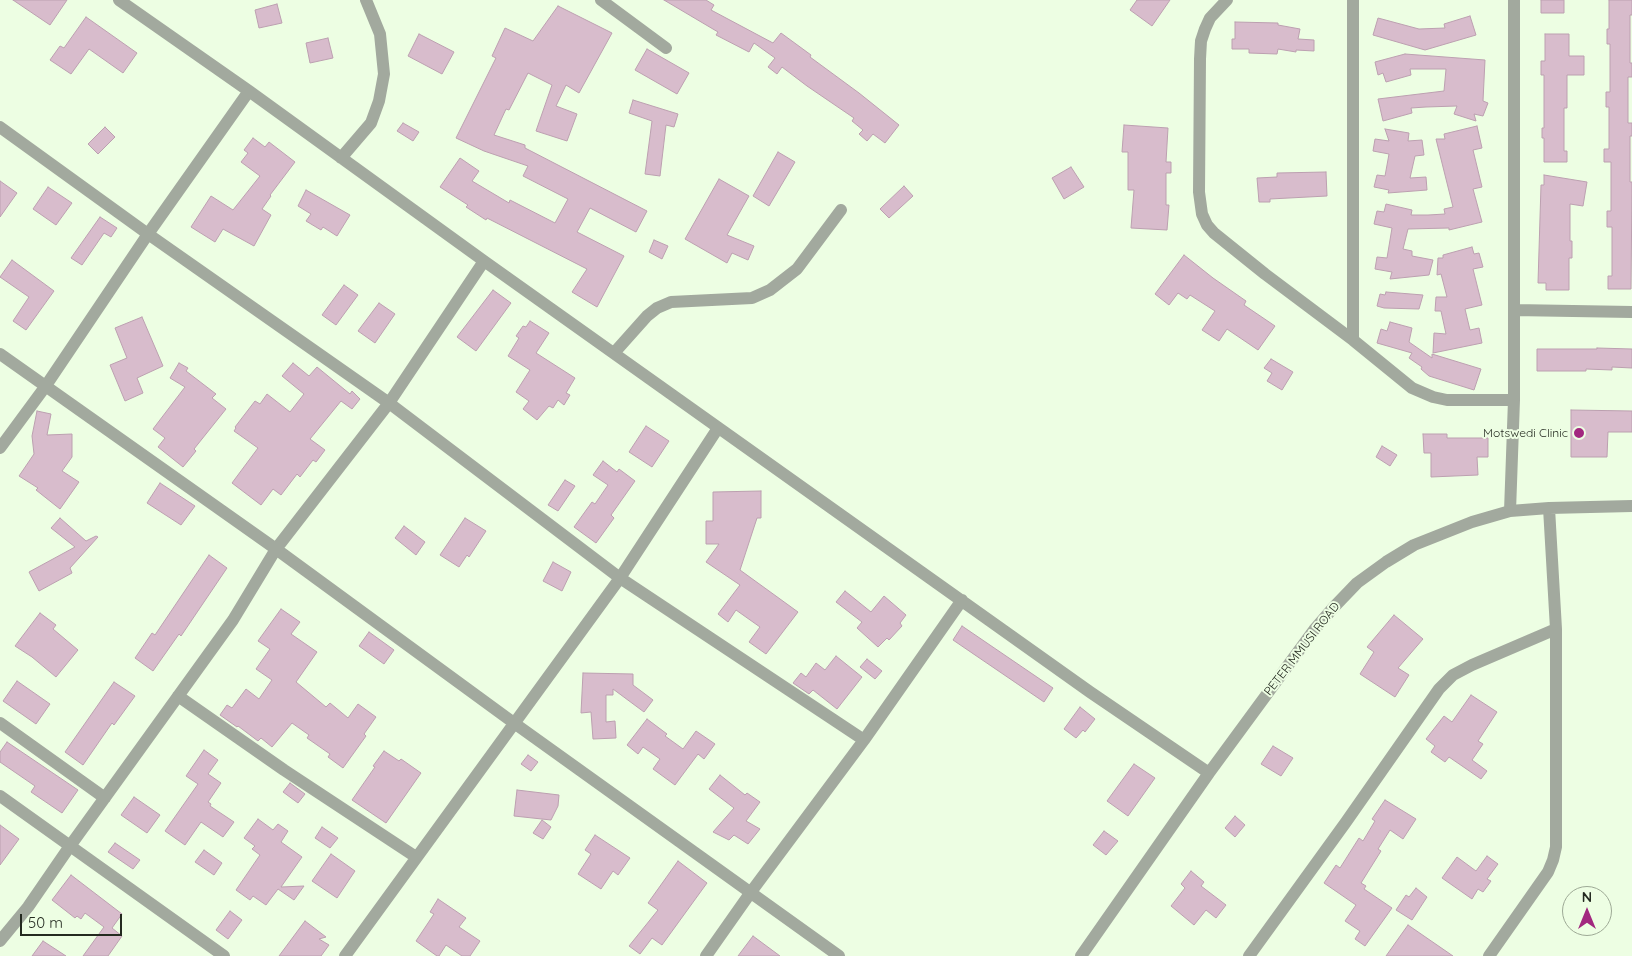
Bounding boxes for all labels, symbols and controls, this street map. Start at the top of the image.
place label: Motswedi Clinic [1483,426,1568,440]
marker: Motswedi Clinic [1572,426,1586,440]
street label: PETER MMUSI ROAD [1261,600,1343,698]
north arrow [1562,886,1612,936]
text: N [1582,888,1592,906]
scale bar [22,904,125,936]
text: 50 m [28,913,63,932]

